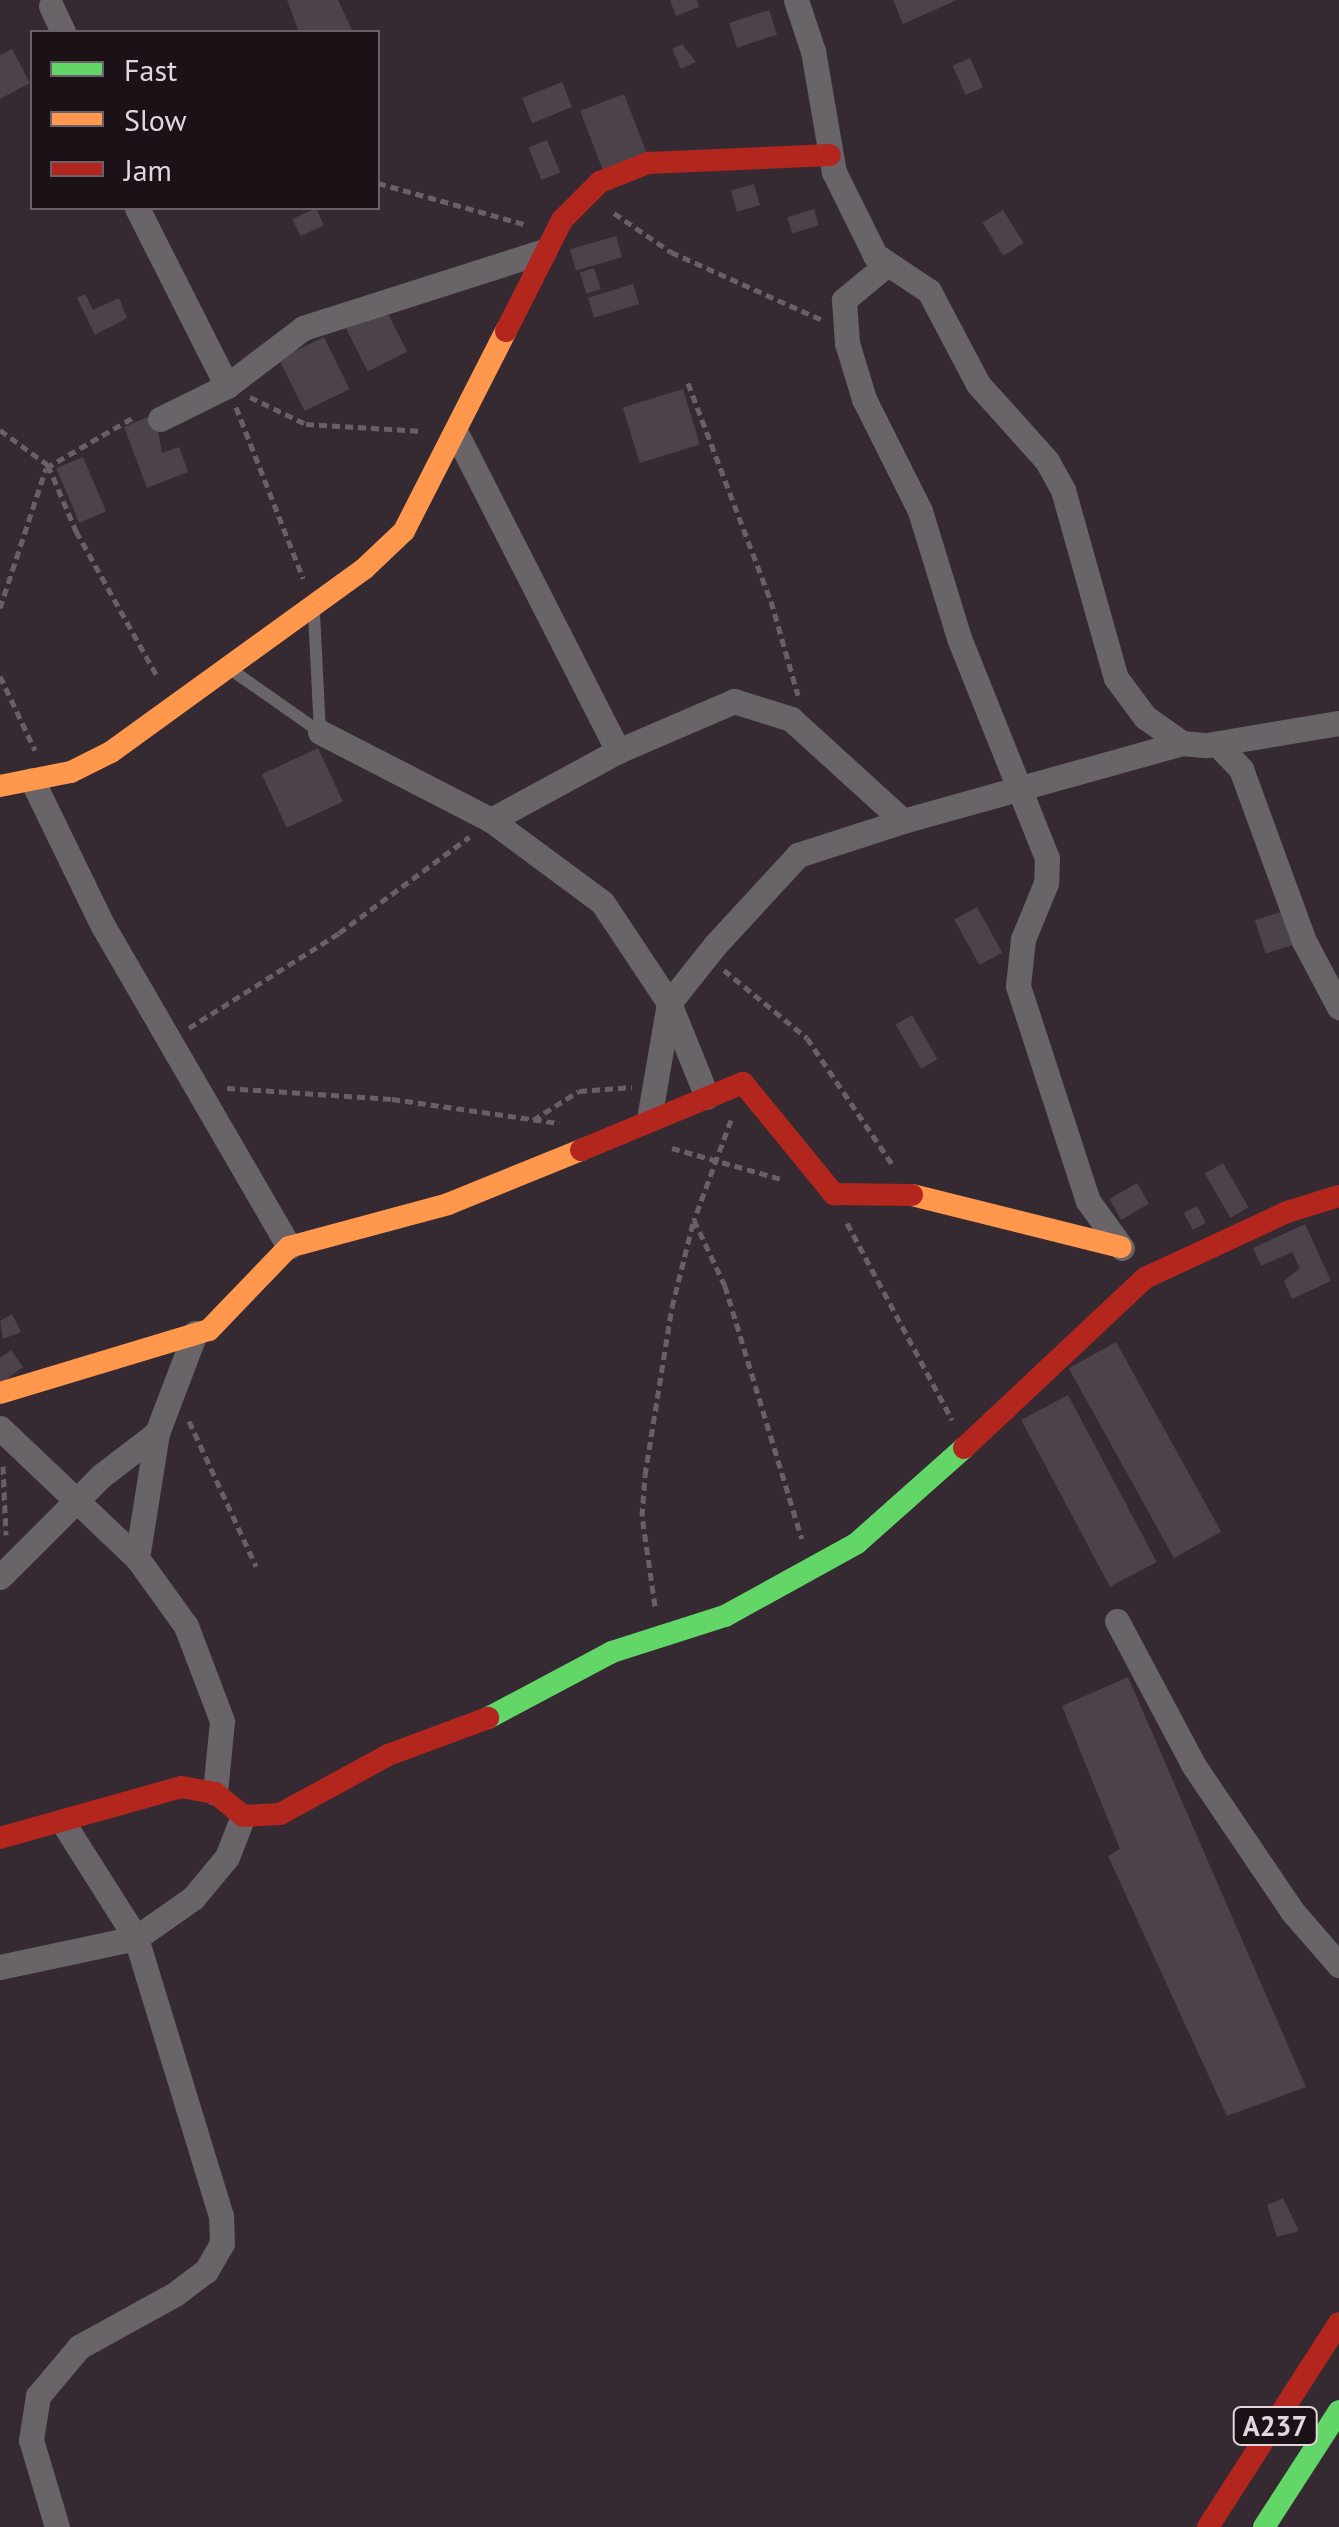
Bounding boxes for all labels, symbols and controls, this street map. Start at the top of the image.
legend [30,30,380,210]
text: Fast [124,50,177,89]
text: Slow [124,100,187,139]
text: Jam [124,150,172,189]
road number: A237 [1232,2403,1318,2449]

